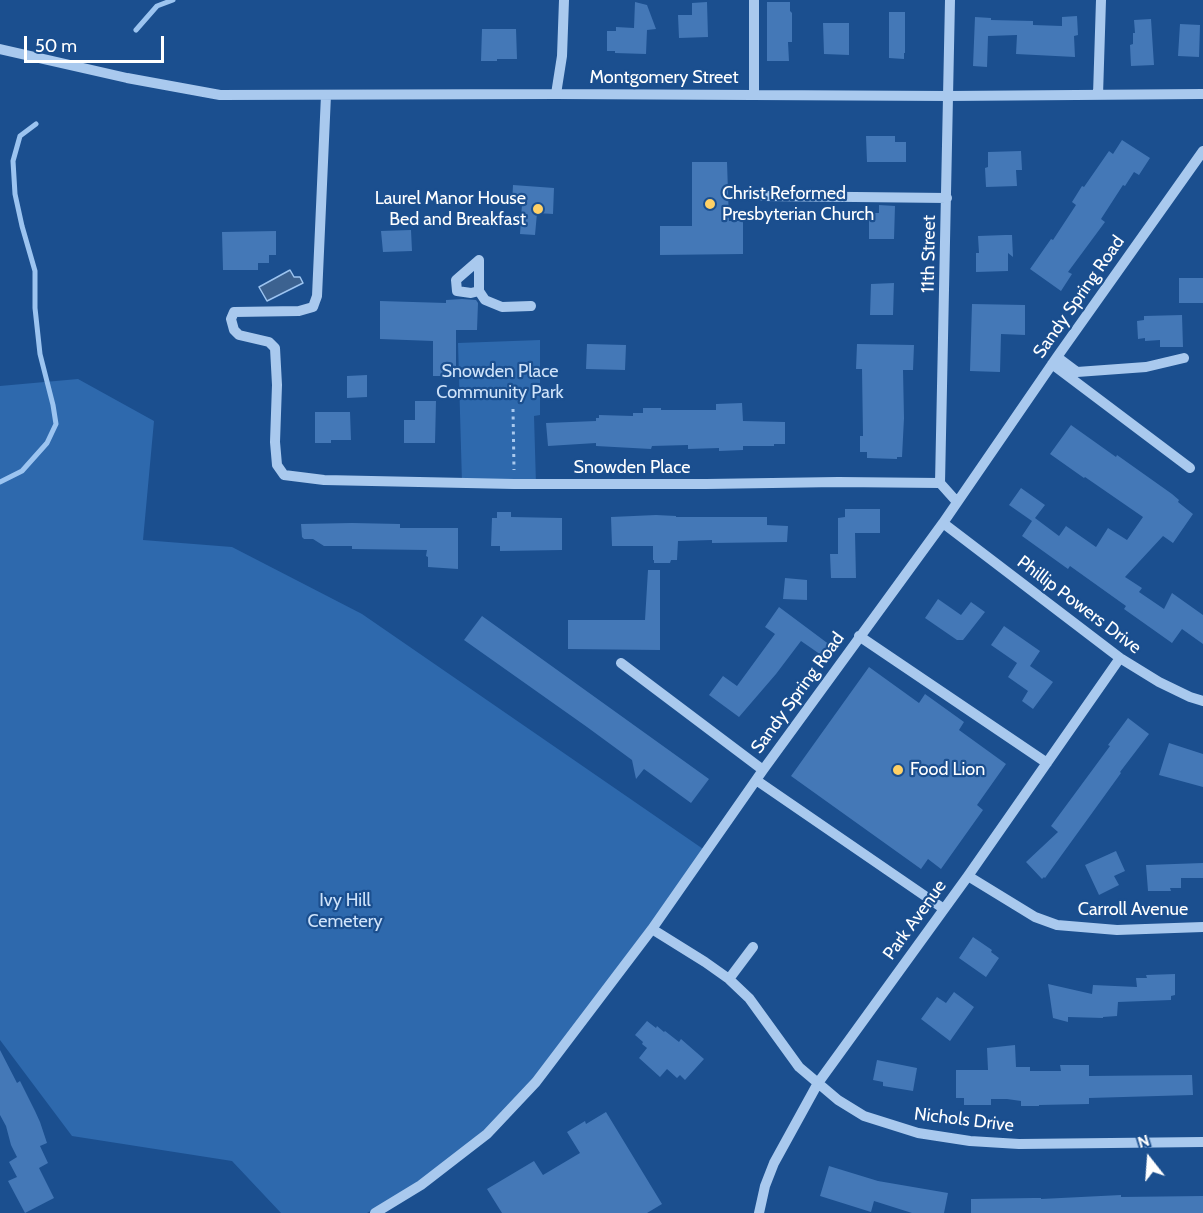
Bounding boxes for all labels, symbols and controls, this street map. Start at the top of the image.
scale bar [27,24,166,62]
text: 50 m [35,35,77,57]
street label: Montgomery Street [589,67,739,89]
place label: Christ Reformed Presbyterian Church [722,183,874,226]
place label: Laurel Manor House Bed and Breakfast [375,188,526,230]
marker: Christ Reformed Presbyterian Church [703,197,717,211]
marker: Laurel Manor House Bed and Breakfast [531,202,545,216]
street label: 11th Street [918,215,940,293]
street label: Sandy Spring Road [1029,232,1129,362]
park label: Snowden Place Community Park [436,361,564,404]
street label: Snowden Place [574,457,690,479]
street label: Phillip Powers Drive [1013,551,1145,659]
street label: Sandy Spring Road [747,628,849,758]
place label: Food Lion [910,759,985,781]
marker: Food Lion [891,763,905,777]
street label: Park Avenue [879,876,951,964]
park label: Ivy Hill Cemetery [307,890,383,932]
street label: Carroll Avenue [1078,899,1188,921]
street label: Nichols Drive [913,1103,1015,1137]
north arrow [1119,1129,1179,1189]
text: N [1135,1131,1152,1152]

